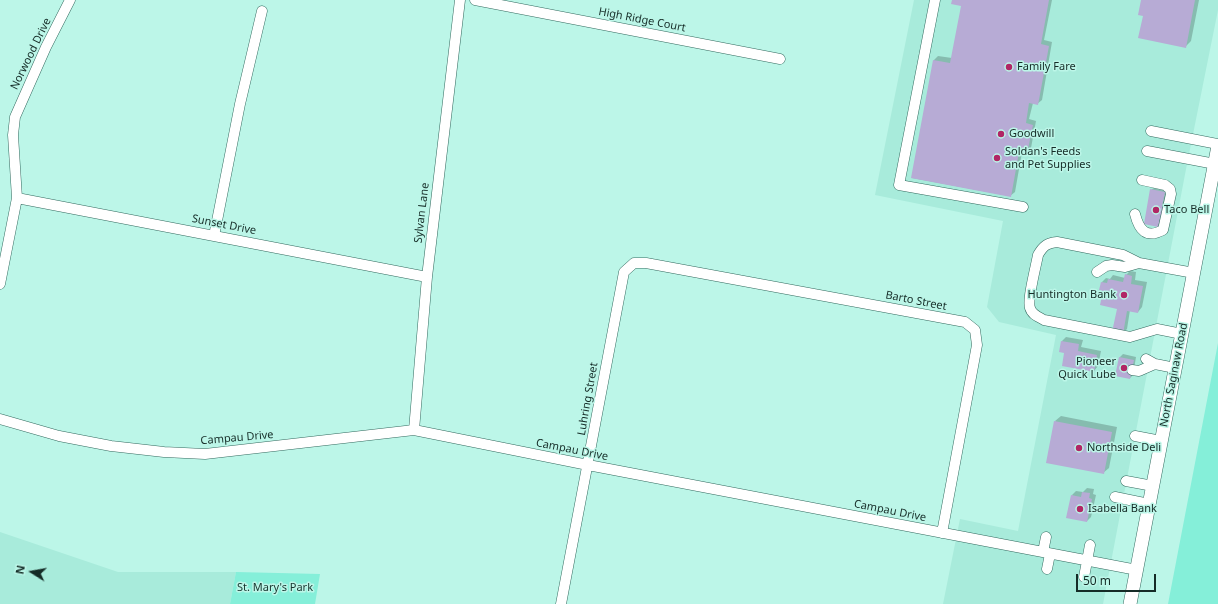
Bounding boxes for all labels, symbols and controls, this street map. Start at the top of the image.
street label: High Ridge Court [597,5,687,35]
street label: Norwood Drive [8,16,54,92]
place label: Family Fare [1017,60,1076,74]
marker: Family Fare [1004,62,1014,72]
place label: Goodwill [1009,127,1054,141]
marker: Goodwill [996,129,1006,139]
place label: Soldan's Feeds and Pet Supplies [1005,145,1091,171]
marker: Soldan's Feeds and Pet Supplies [992,153,1002,163]
street label: Sylvan Lane [412,182,432,244]
place label: Taco Bell [1164,203,1209,217]
marker: Taco Bell [1151,205,1161,215]
street label: Sunset Drive [191,212,257,238]
place label: Huntington Bank [1028,288,1116,302]
street label: Barto Street [884,289,948,313]
marker: Huntington Bank [1119,290,1129,300]
street label: North Saginaw Road [1157,322,1191,428]
place label: Pioneer Quick Lube [1058,355,1116,381]
street label: Luhring Street [575,361,601,437]
marker: Pioneer Quick Lube [1119,363,1129,373]
street label: Campau Drive [200,428,274,448]
street label: Campau Drive [535,437,609,463]
place label: Northside Deli [1087,441,1161,455]
marker: Northside Deli [1074,443,1084,453]
street label: Campau Drive [853,498,927,524]
place label: Isabella Bank [1088,502,1157,516]
marker: Isabella Bank [1075,504,1085,514]
north arrow [12,552,52,592]
text: N [12,564,28,575]
scale bar [1078,566,1158,592]
text: 50 m [1083,572,1111,589]
park label: St. Mary's Park [237,581,313,595]

